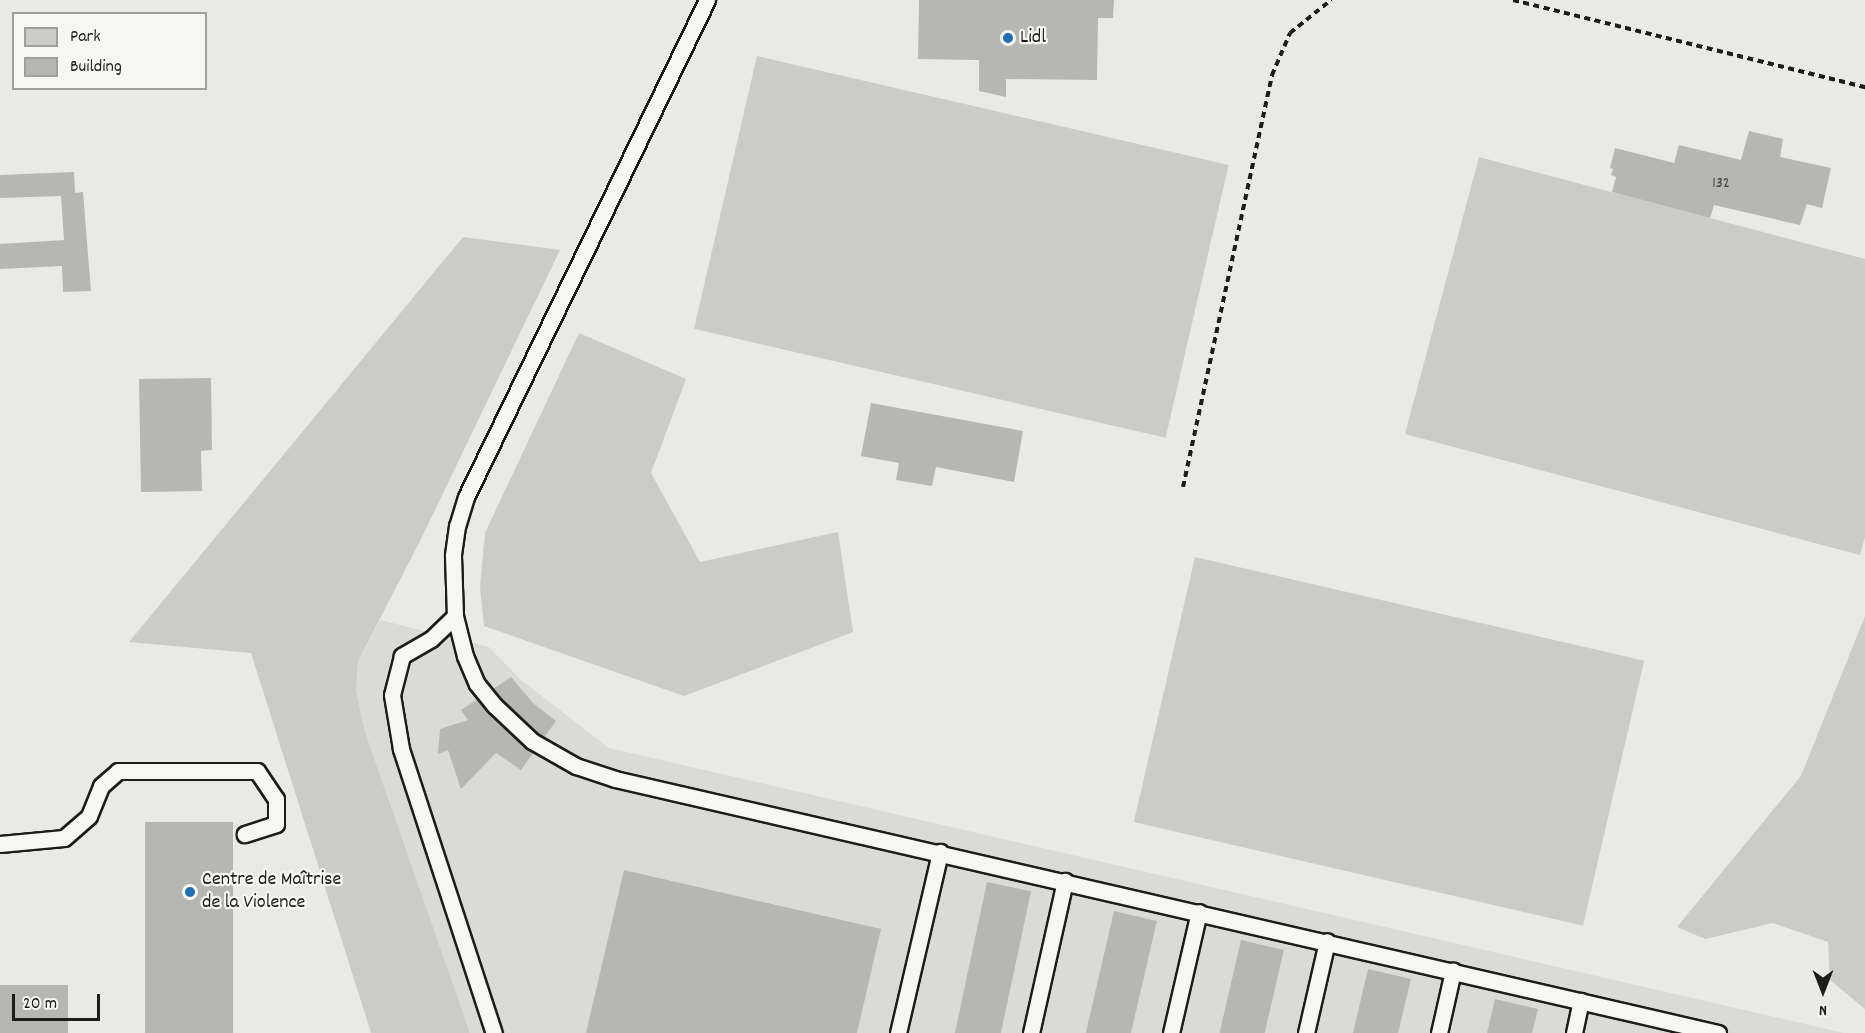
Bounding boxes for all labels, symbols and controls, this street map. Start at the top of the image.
legend [12,12,207,90]
text: Park [70,25,101,50]
place label: Lidl [1020,26,1046,50]
marker: Lidl [1001,31,1015,45]
text: Building [70,55,122,80]
house number: 132 [1712,174,1730,194]
place label: Centre de Maîtrise de la Violence [202,868,341,915]
marker: Centre de Maîtrise de la Violence [183,885,197,899]
north arrow [1793,961,1853,1021]
scale bar [15,982,104,1020]
text: 20 m [23,992,57,1017]
text: N [1819,998,1827,1021]

